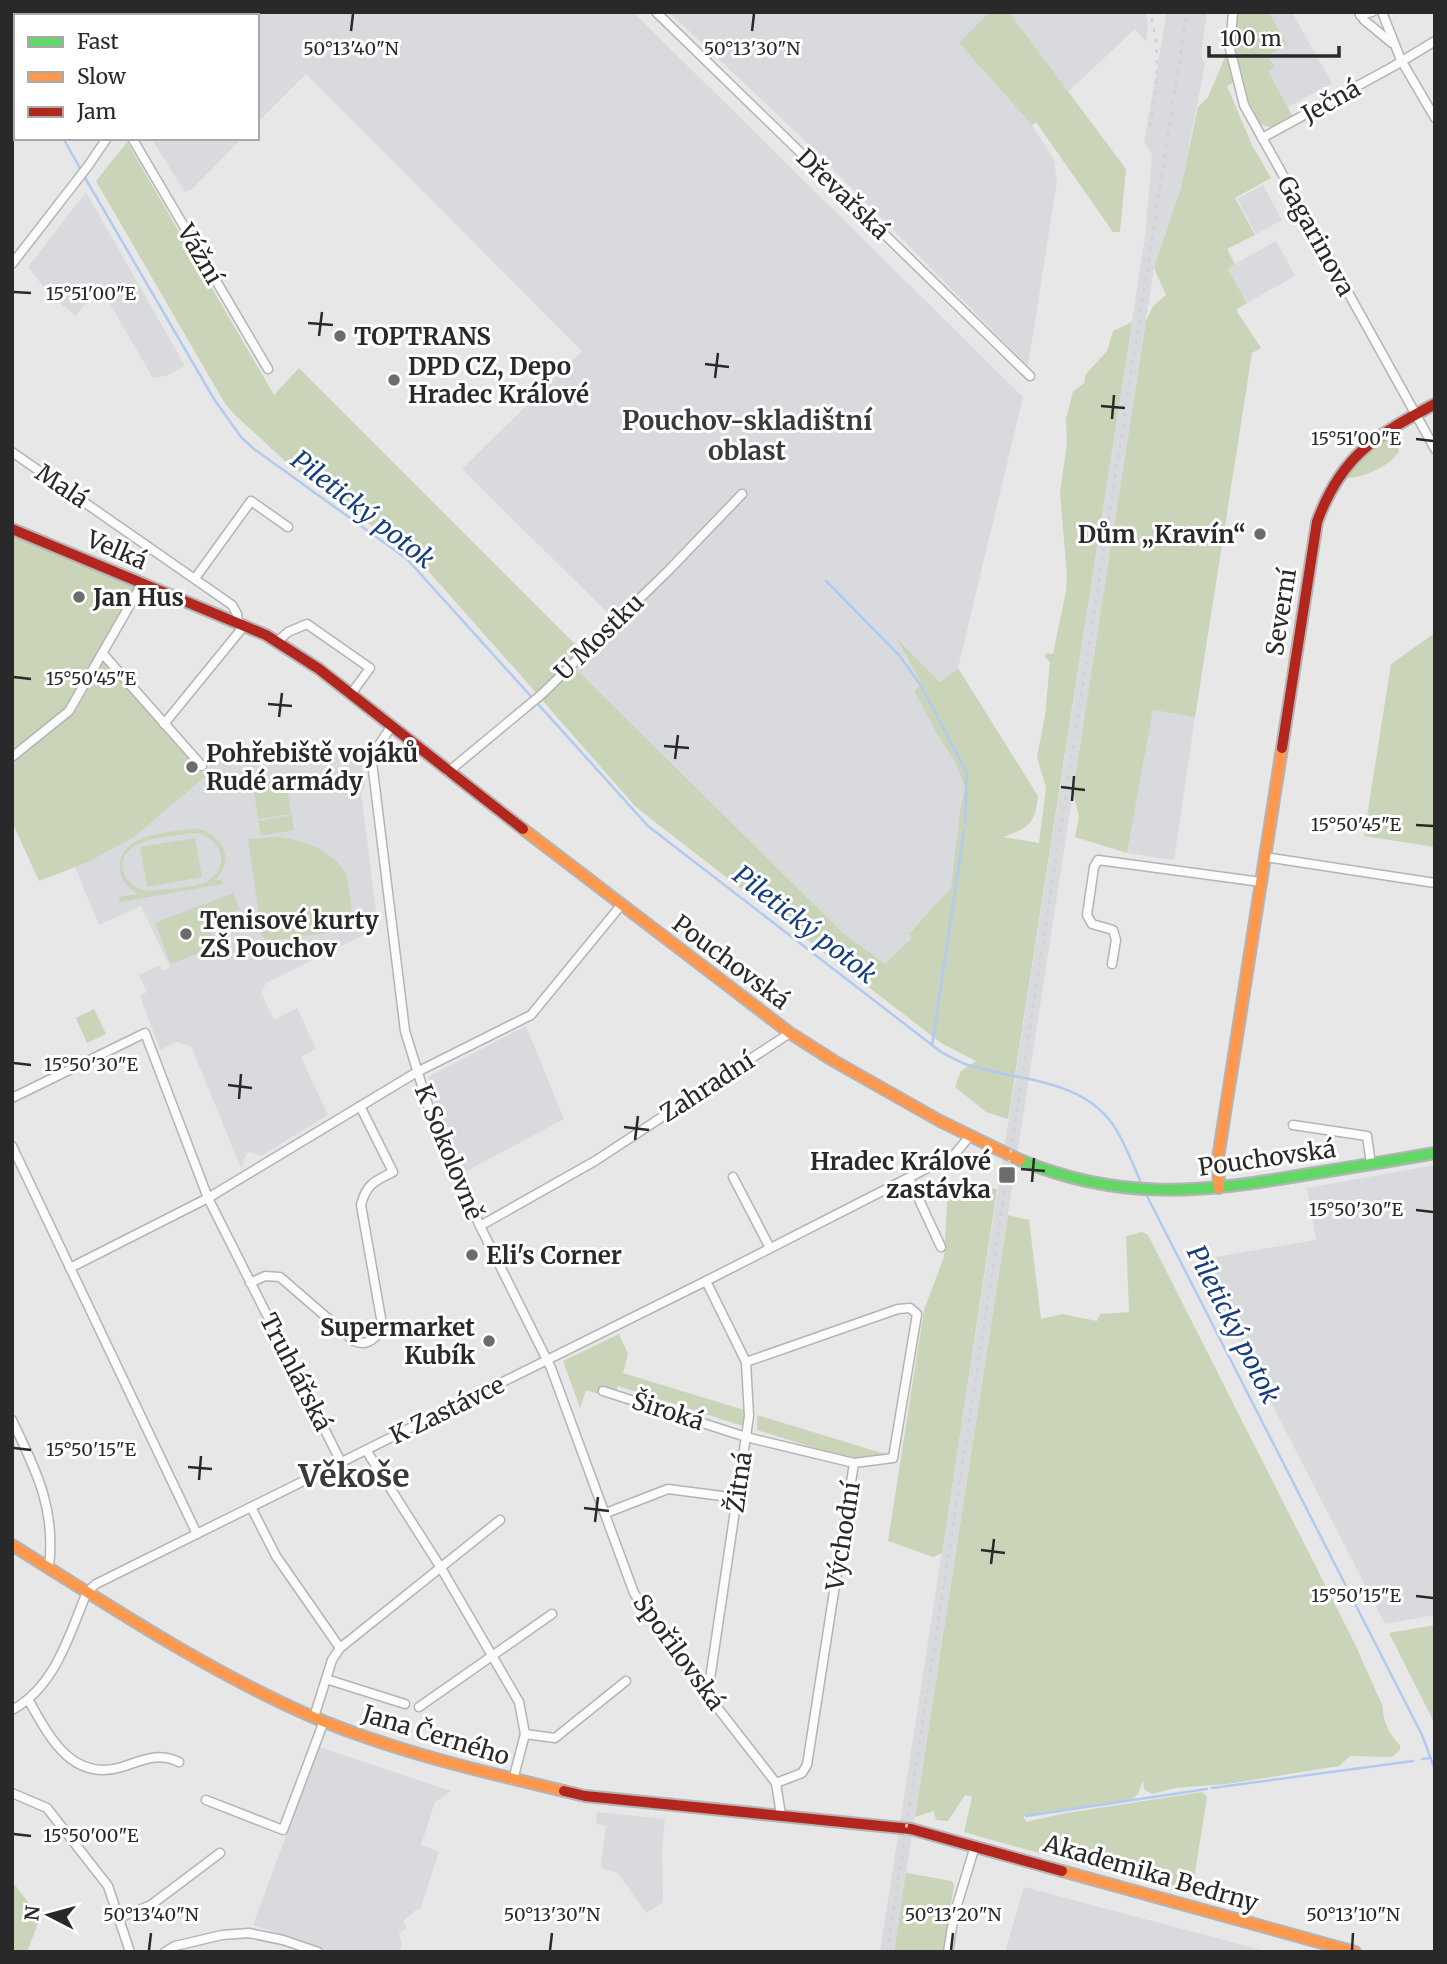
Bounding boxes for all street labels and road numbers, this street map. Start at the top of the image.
street label: Ječná [1295,72,1366,130]
street label: Dřevařská [790,142,896,246]
street label: Gagarinova [1270,171,1362,301]
street label: Vážní [170,217,230,291]
street label: Malá [30,457,94,515]
street label: Velká [81,523,152,577]
street label: Severní [1259,565,1303,658]
street label: U Mostku [548,587,650,687]
street label: Pouchovská [666,908,796,1016]
street label: Zahradní [654,1044,761,1129]
street label: K Sokolovně [408,1080,490,1224]
street label: Pouchovská [1196,1133,1338,1183]
street label: Truhlářská [253,1308,339,1436]
street label: K Zastávce [385,1369,509,1451]
street label: Široká [628,1384,708,1437]
street label: Žitná [718,1449,759,1514]
street label: Východní [819,1478,867,1594]
street label: Spořilovská [626,1588,732,1716]
street label: Jana Černého [358,1697,514,1772]
street label: Akademika Bedrny [1039,1827,1262,1918]

